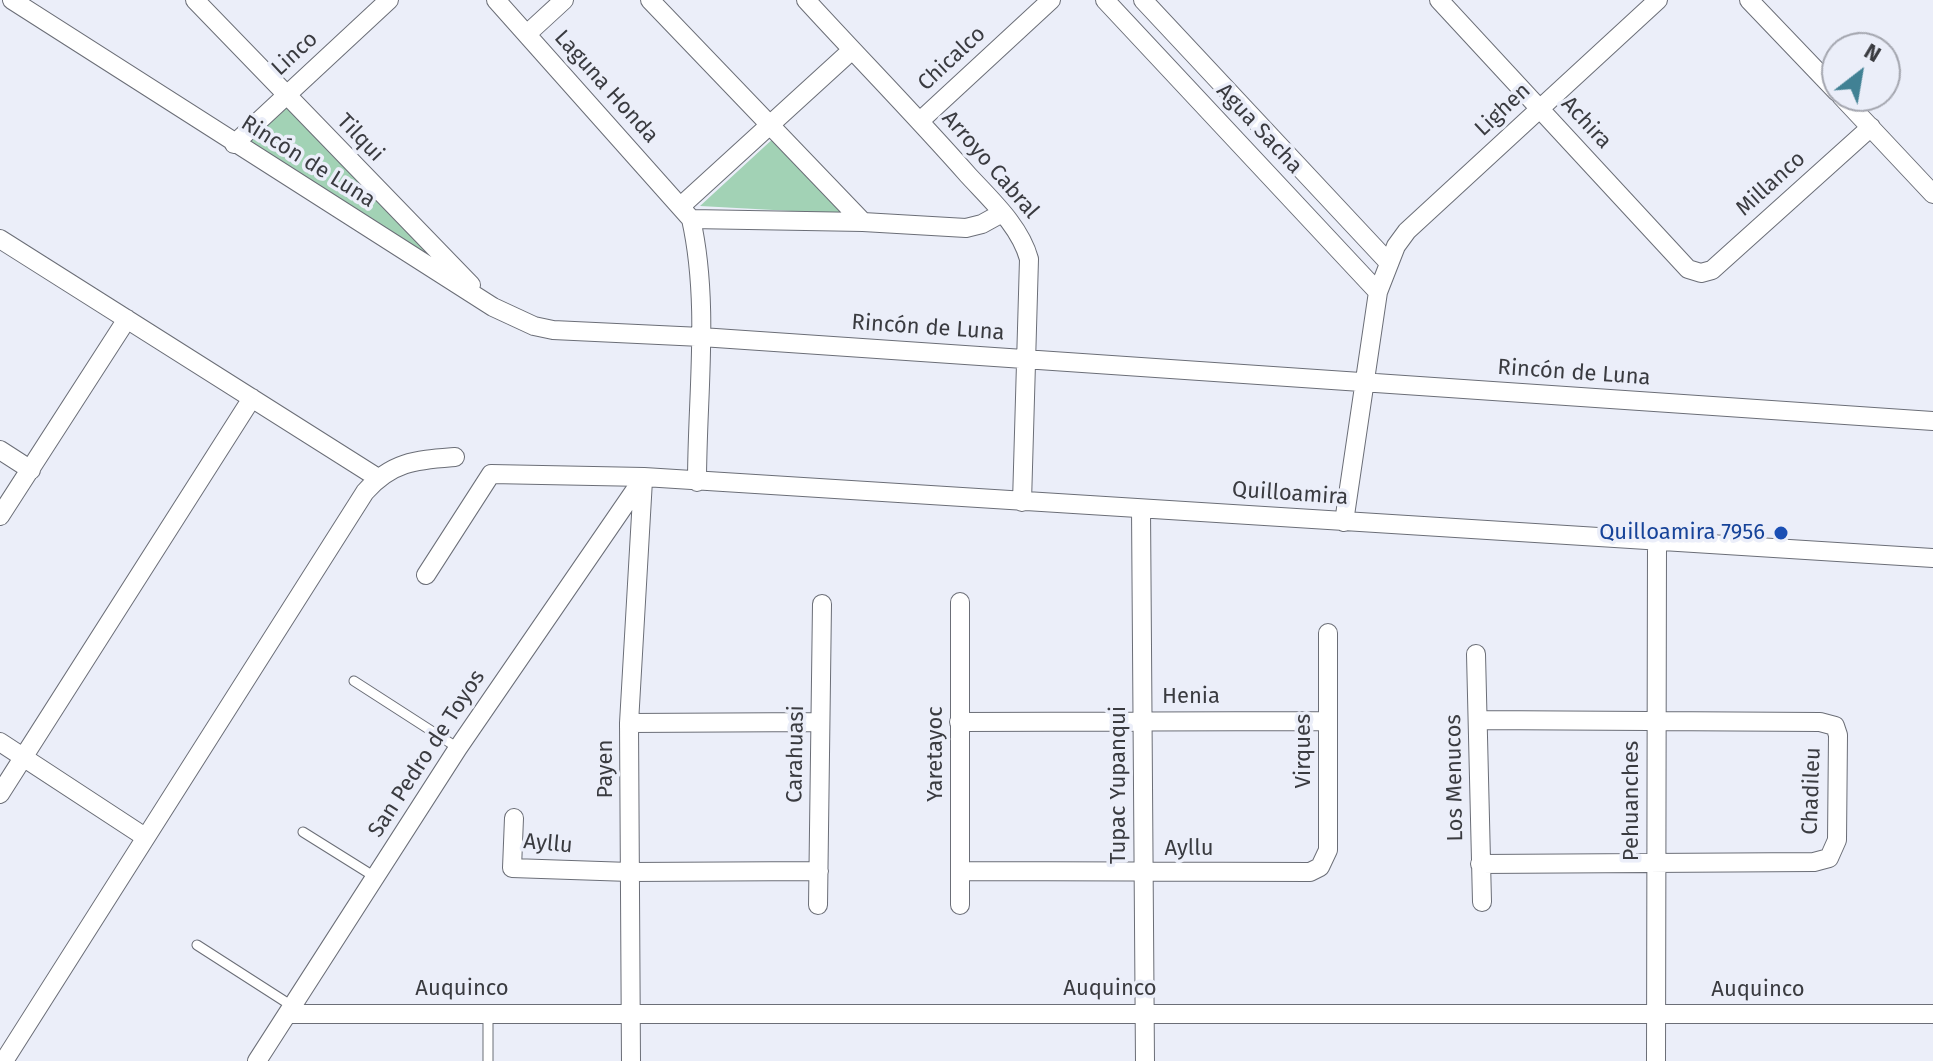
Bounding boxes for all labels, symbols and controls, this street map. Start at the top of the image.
street label: Chicalco [913,21,991,97]
street label: Laguna Honda [548,25,664,149]
street label: Linco [267,26,323,82]
north arrow [1821,32,1901,112]
text: N [1859,37,1886,68]
street label: Agua Sacha [1211,78,1307,180]
street label: Lighen [1470,78,1536,142]
street label: Achira [1555,91,1617,155]
street label: Arroyo Cabral [936,106,1044,224]
street label: Tilqui [331,109,389,167]
street label: Rincón de Luna [236,110,380,214]
street label: Millanco [1731,146,1811,222]
street label: Rincón de Luna [851,309,1005,347]
street label: Rincón de Luna [1497,354,1651,392]
street label: Quilloamira [1231,477,1349,511]
place label: Quilloamira 7956 [1599,520,1765,546]
marker: Quilloamira 7956 [1772,524,1790,542]
street label: San Pedro de Toyos [363,665,491,843]
street label: Henia [1162,684,1220,710]
street label: Carahuasi [782,705,810,803]
street label: Yaretayoc [923,706,949,802]
street label: Tupac Yupanqui [1106,706,1132,864]
street label: Virques [1291,714,1317,788]
street label: Los Menucos [1441,714,1469,842]
street label: Payen [593,740,619,798]
street label: Pehuanches [1619,741,1645,861]
street label: Chadileu [1797,747,1827,835]
street label: Ayllu [522,829,574,859]
street label: Ayllu [1164,836,1214,862]
street label: Auquinco [415,976,509,1002]
street label: Auquinco [1063,976,1157,1002]
street label: Auquinco [1711,977,1805,1003]

